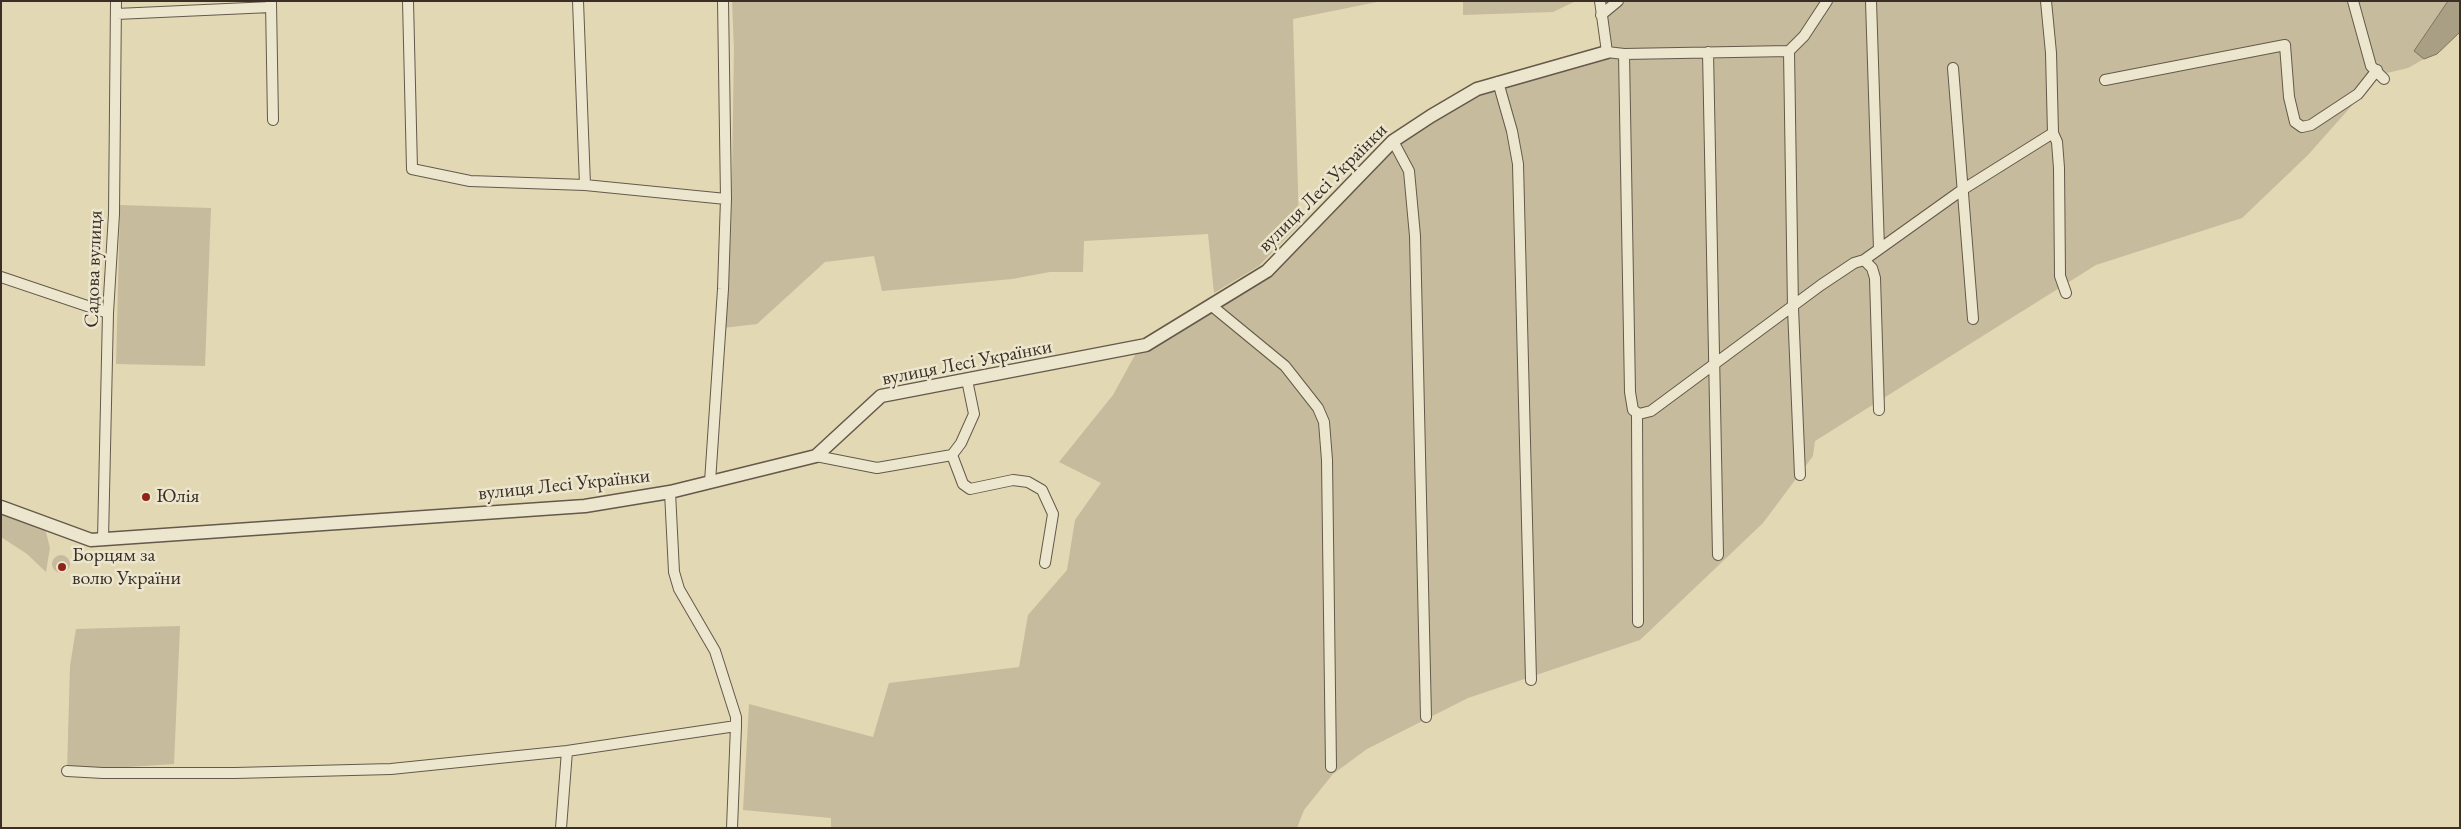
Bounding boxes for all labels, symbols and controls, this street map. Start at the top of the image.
street label: вулиця Лесі Українки [1253,118,1393,258]
street label: Садова вулиця [80,210,108,328]
street label: вулиця Лесі Українки [880,335,1054,391]
street label: вулиця Лесі Українки [477,464,651,506]
place label: Юлія [156,485,200,509]
marker: Юлія [140,491,152,503]
place label: Борцям за волю України [72,544,181,591]
marker: Борцям за волю України [56,561,68,573]

